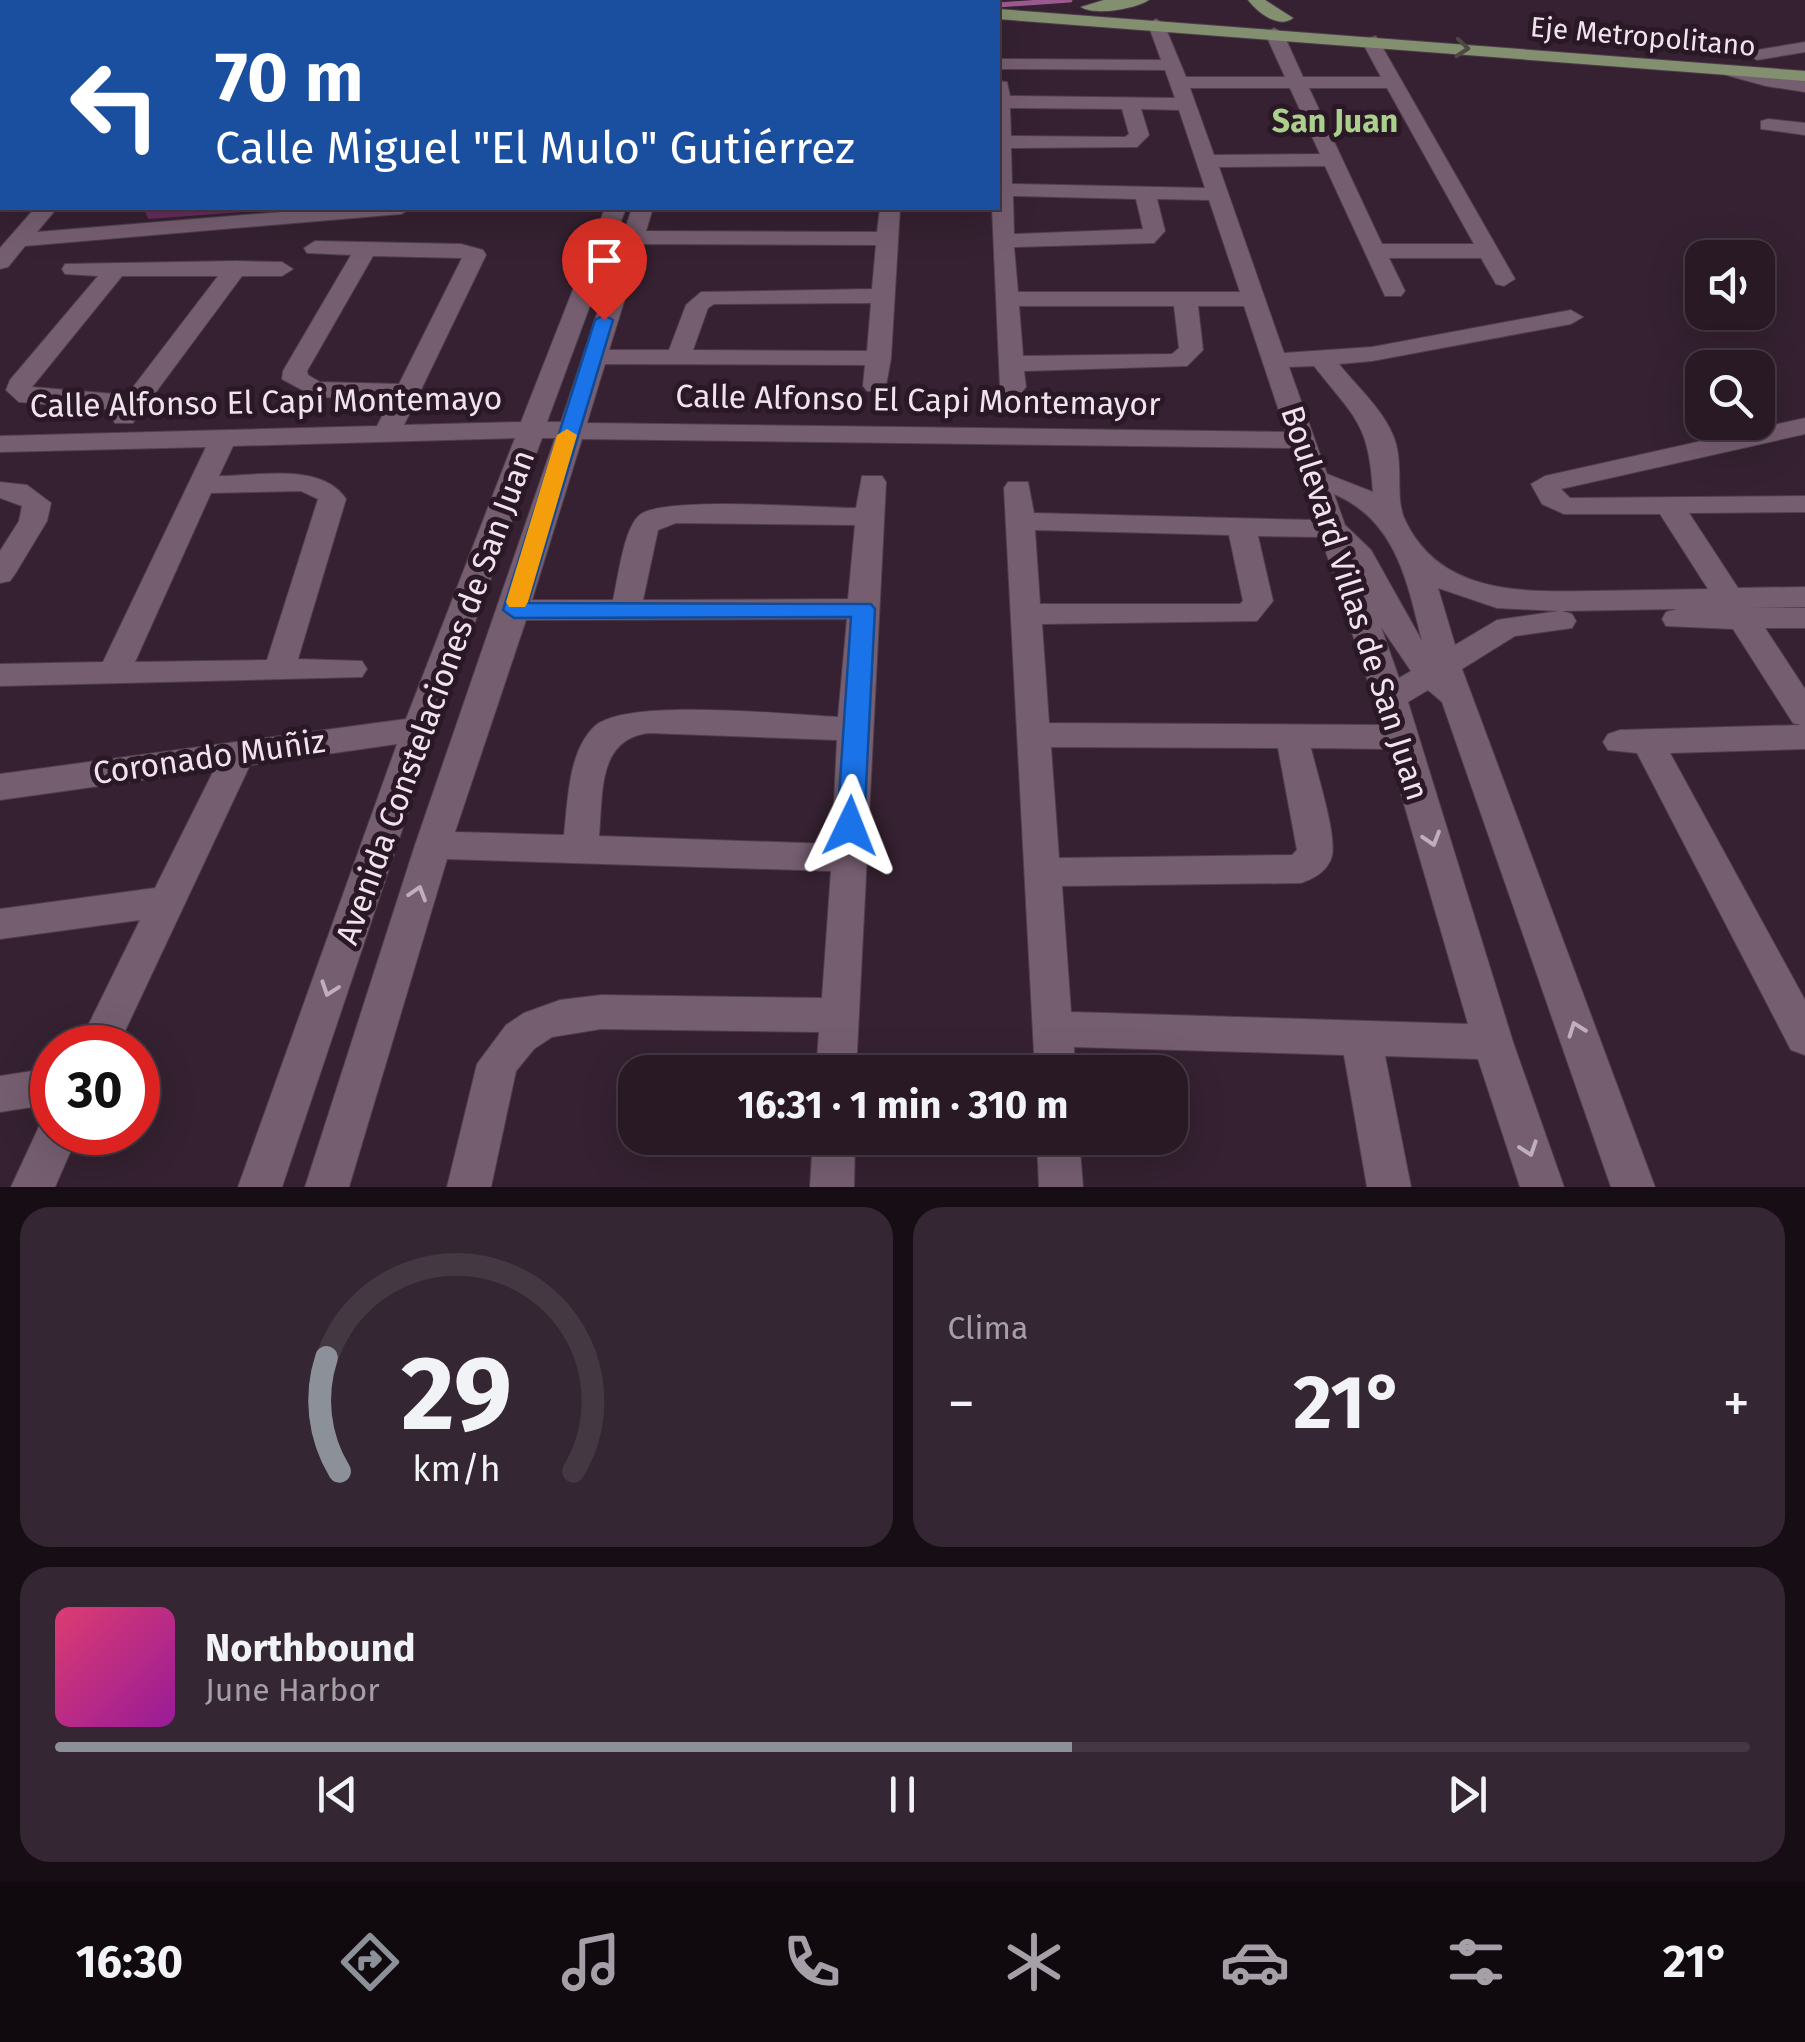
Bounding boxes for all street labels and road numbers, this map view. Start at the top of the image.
street label: Eje Metropolitano [1529,10,1757,63]
street label: Calle Alfonso El Capi Montemayor [675,377,1161,423]
street label: Calle Alfonso El Capi Montemayo [29,379,503,425]
street label: Boulevard Villas de San Juan [1273,401,1437,805]
street label: Avenida Constelaciones de San Juan [328,445,542,949]
street label: Coronado Muñiz [91,722,327,792]

